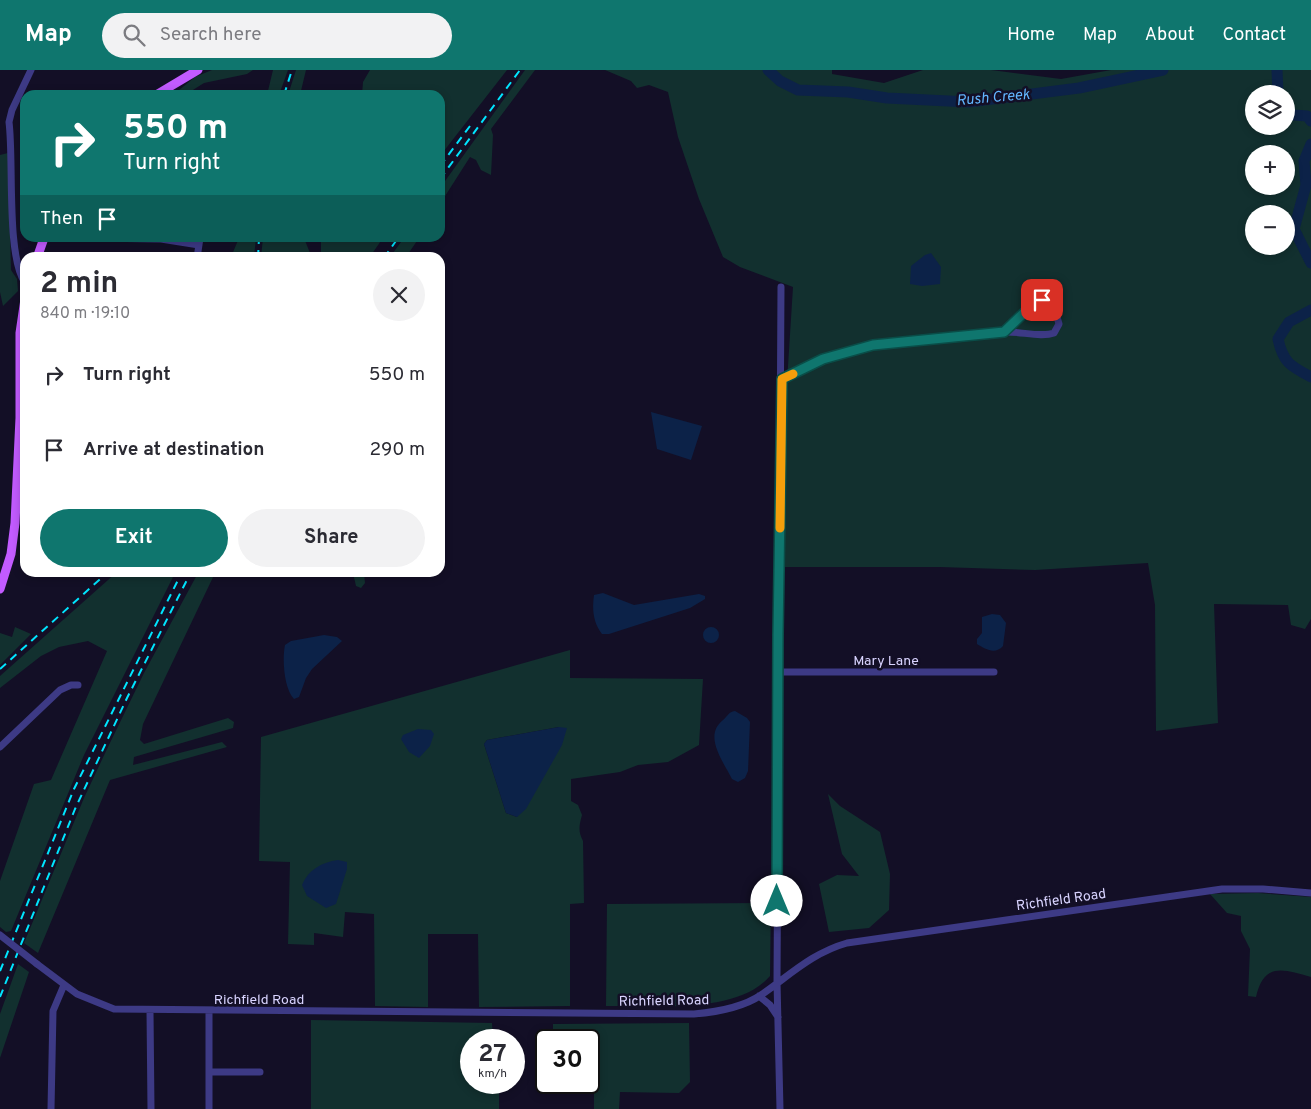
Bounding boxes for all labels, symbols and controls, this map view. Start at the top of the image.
search box [102,13,452,58]
text: Map [25,20,72,50]
icon: search [120,21,148,49]
text: Search here [160,23,261,47]
text: Home [1007,24,1055,47]
text: Map [1083,24,1117,47]
text: About [1145,24,1194,47]
text: Contact [1222,24,1286,47]
map controls [1245,85,1295,255]
button: layers [1245,85,1295,135]
water label: Rush Creek [956,86,1031,111]
text: 550 m [123,107,228,151]
icon: right [40,110,105,175]
button: + [1245,145,1295,195]
text: Turn right [123,150,220,177]
icon: arrive [93,205,121,233]
button: − [1245,205,1295,255]
text: Then [40,207,83,231]
text: 2 min [40,266,118,303]
button: close [373,269,425,321]
pin [1021,279,1063,321]
icon: arrive [1028,286,1056,314]
text: 840 m · 19:10 [40,304,130,324]
icon: right [40,361,68,389]
text: Turn right [83,363,171,387]
text: 550 m [369,363,425,387]
icon: arrive [40,436,68,464]
text: Arrive at destination [83,438,264,462]
text: 290 m [369,438,425,462]
button: Exit [40,509,228,567]
button: Share [238,509,425,567]
street label: Mary Lane [853,653,919,670]
position arrow [750,874,802,926]
street label: Richfield Road [1015,886,1107,915]
street label: Richfield Road [214,992,304,1009]
street label: Richfield Road [619,992,710,1011]
speed limit sign: 30 [535,1029,600,1094]
text: 27 [478,1039,507,1071]
text: km/h [478,1066,507,1082]

